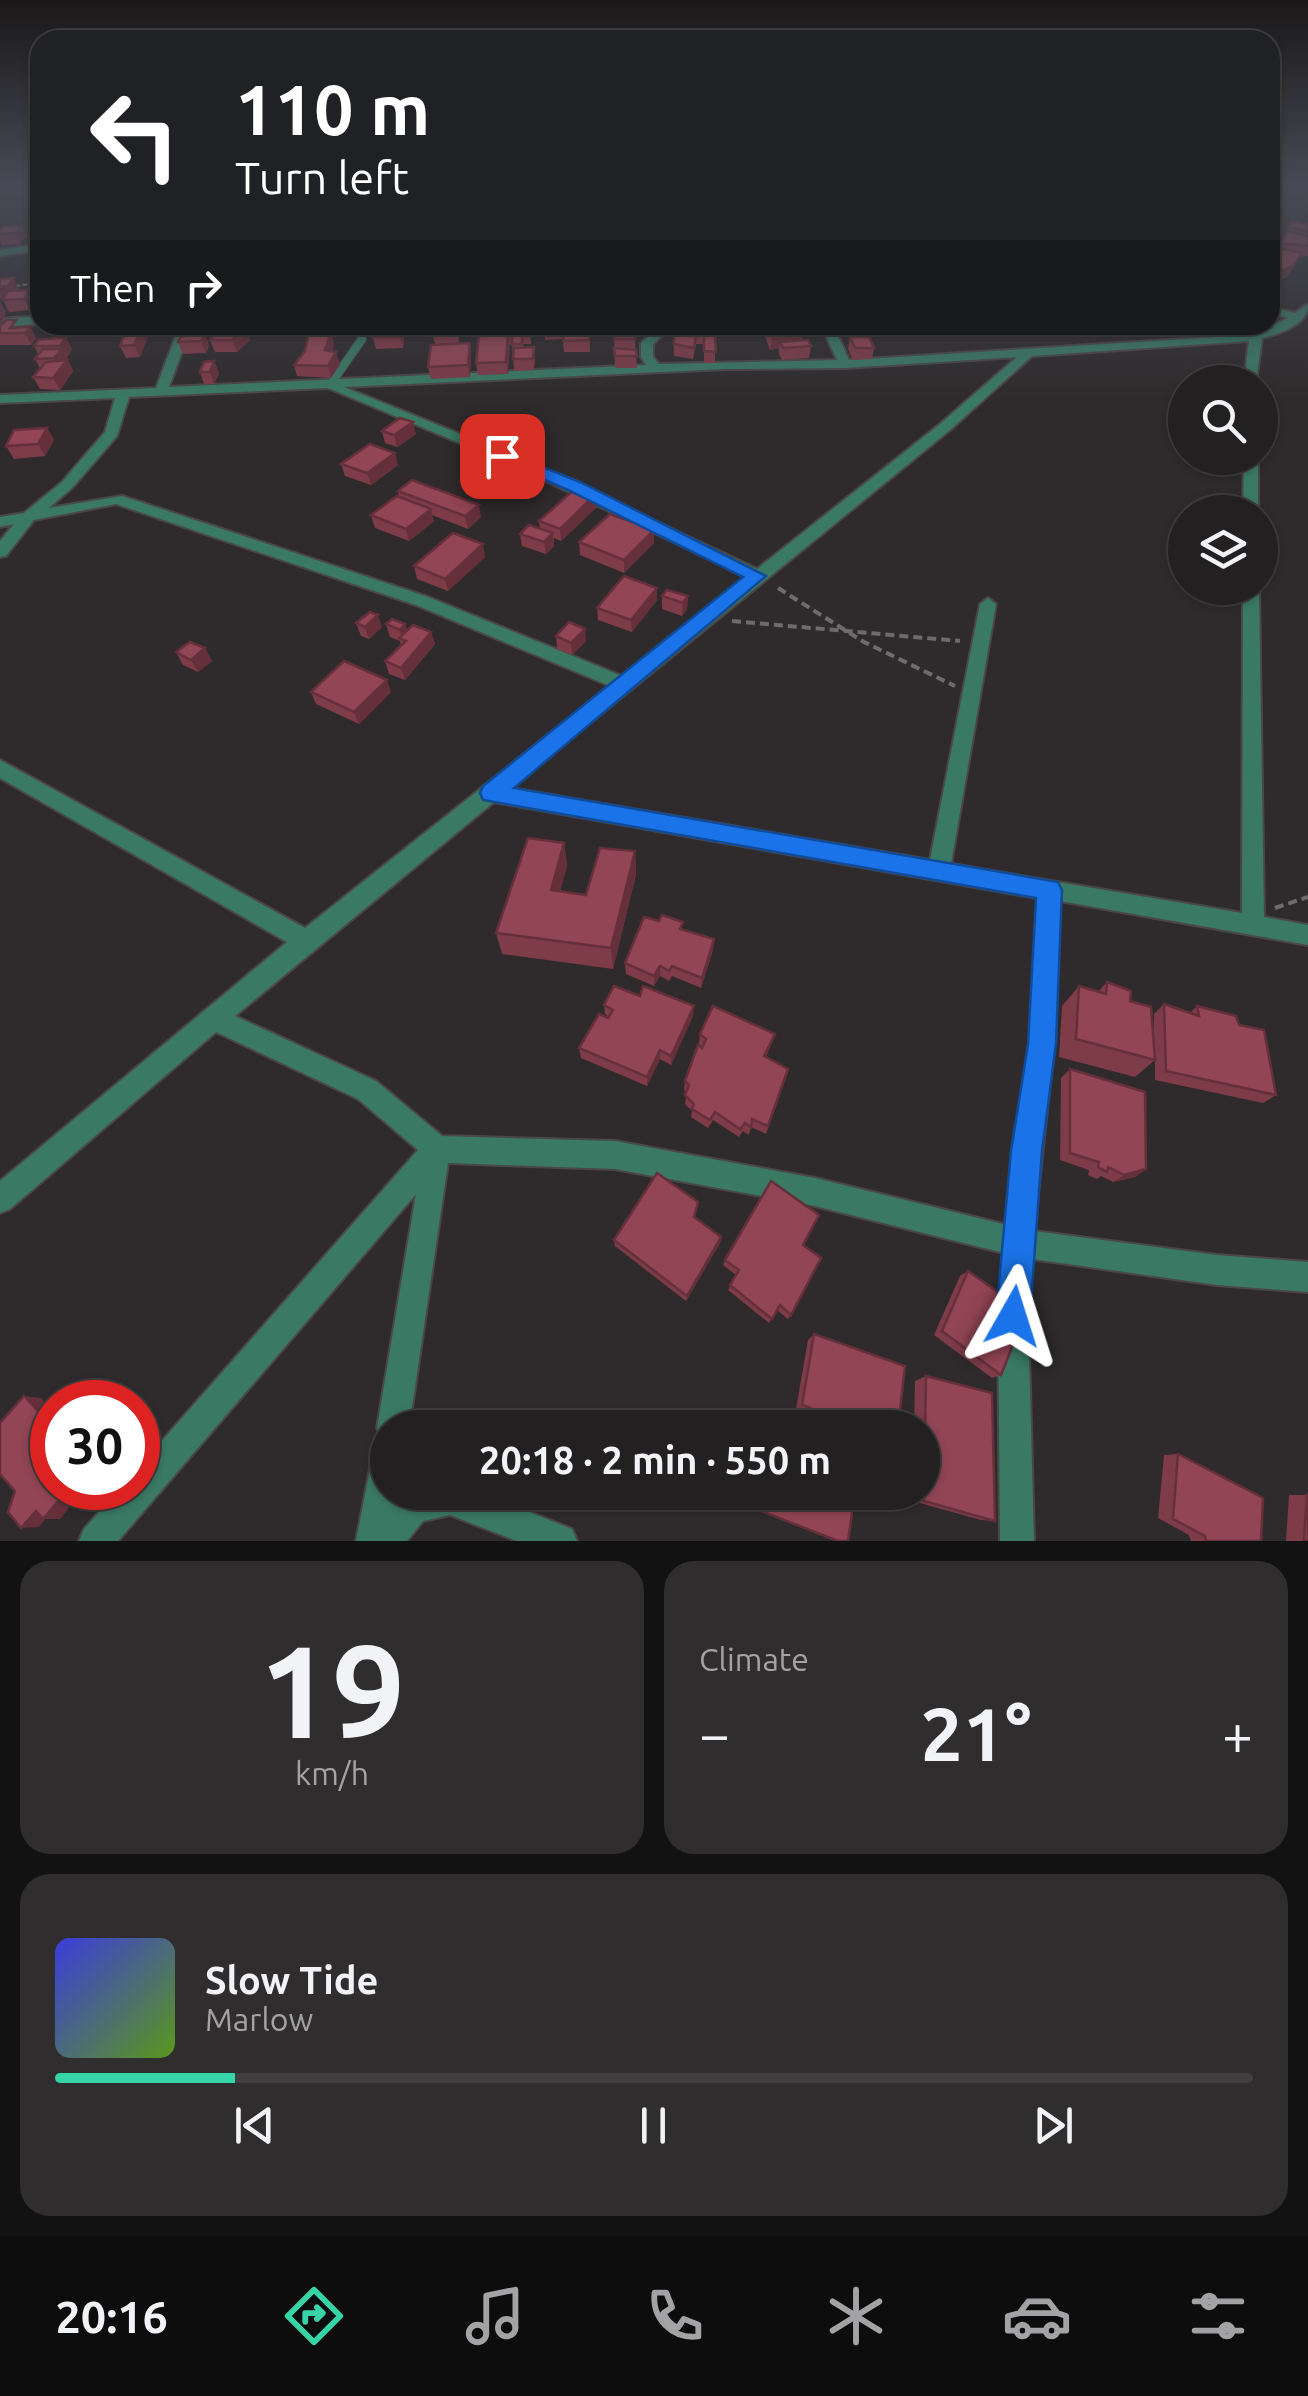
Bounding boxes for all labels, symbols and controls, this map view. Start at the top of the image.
icon: left [70,70,200,200]
text: 110 m [235,70,430,148]
text: Turn left [235,152,409,203]
icon: right [176,260,231,315]
text: Then [70,267,156,309]
map controls [1168,365,1278,605]
button: search [1168,365,1278,475]
pin [460,414,545,499]
icon: arrive [475,429,530,484]
button: layers [1168,495,1278,605]
position arrow [961,1264,1065,1368]
speed limit sign: 30 [30,1380,160,1510]
text: 20:18 · 2 min · 550 m [479,1439,831,1481]
text: 19 [259,1617,405,1763]
text: Climate [699,1641,809,1677]
text: 21° [920,1691,1032,1775]
text: − [699,1703,730,1764]
text: + [1222,1703,1253,1764]
text: km/h [295,1755,369,1791]
text: Slow Tide [205,1959,378,2001]
text: Marlow [205,2001,313,2037]
icon: previous [227,2098,282,2153]
icon: pause [626,2098,681,2153]
icon: next [1026,2098,1081,2153]
icon: directions [279,2281,349,2351]
icon: music [460,2281,530,2351]
icon: phone [640,2281,710,2351]
icon: climate [821,2281,891,2351]
icon: car [1002,2281,1072,2351]
icon: filters [1183,2281,1253,2351]
text: 20:16 [55,2291,168,2342]

